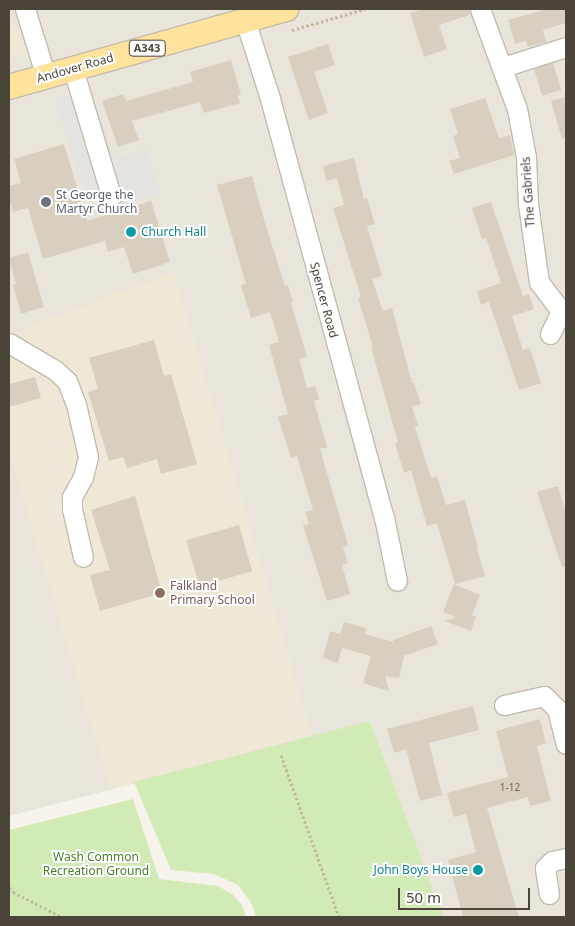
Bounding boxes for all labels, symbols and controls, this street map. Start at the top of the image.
road number: A343 [128,40,166,56]
street label: Andover Road [35,50,115,86]
street label: The Gabriels [518,156,538,228]
place label: St George the Martyr Church [56,188,137,216]
marker: St George the Martyr Church [40,196,52,208]
place label: Church Hall [141,225,206,239]
marker: Church Hall [125,226,137,238]
street label: Spencer Road [307,261,341,339]
place label: Falkland Primary School [170,579,255,607]
marker: Falkland Primary School [154,587,166,599]
house number: 1-12 [500,782,520,794]
park label: Wash Common Recreation Ground [43,850,149,878]
place label: John Boys House [374,863,468,877]
marker: John Boys House [472,864,484,876]
scale bar [400,878,532,910]
text: 50 m [406,887,441,907]

